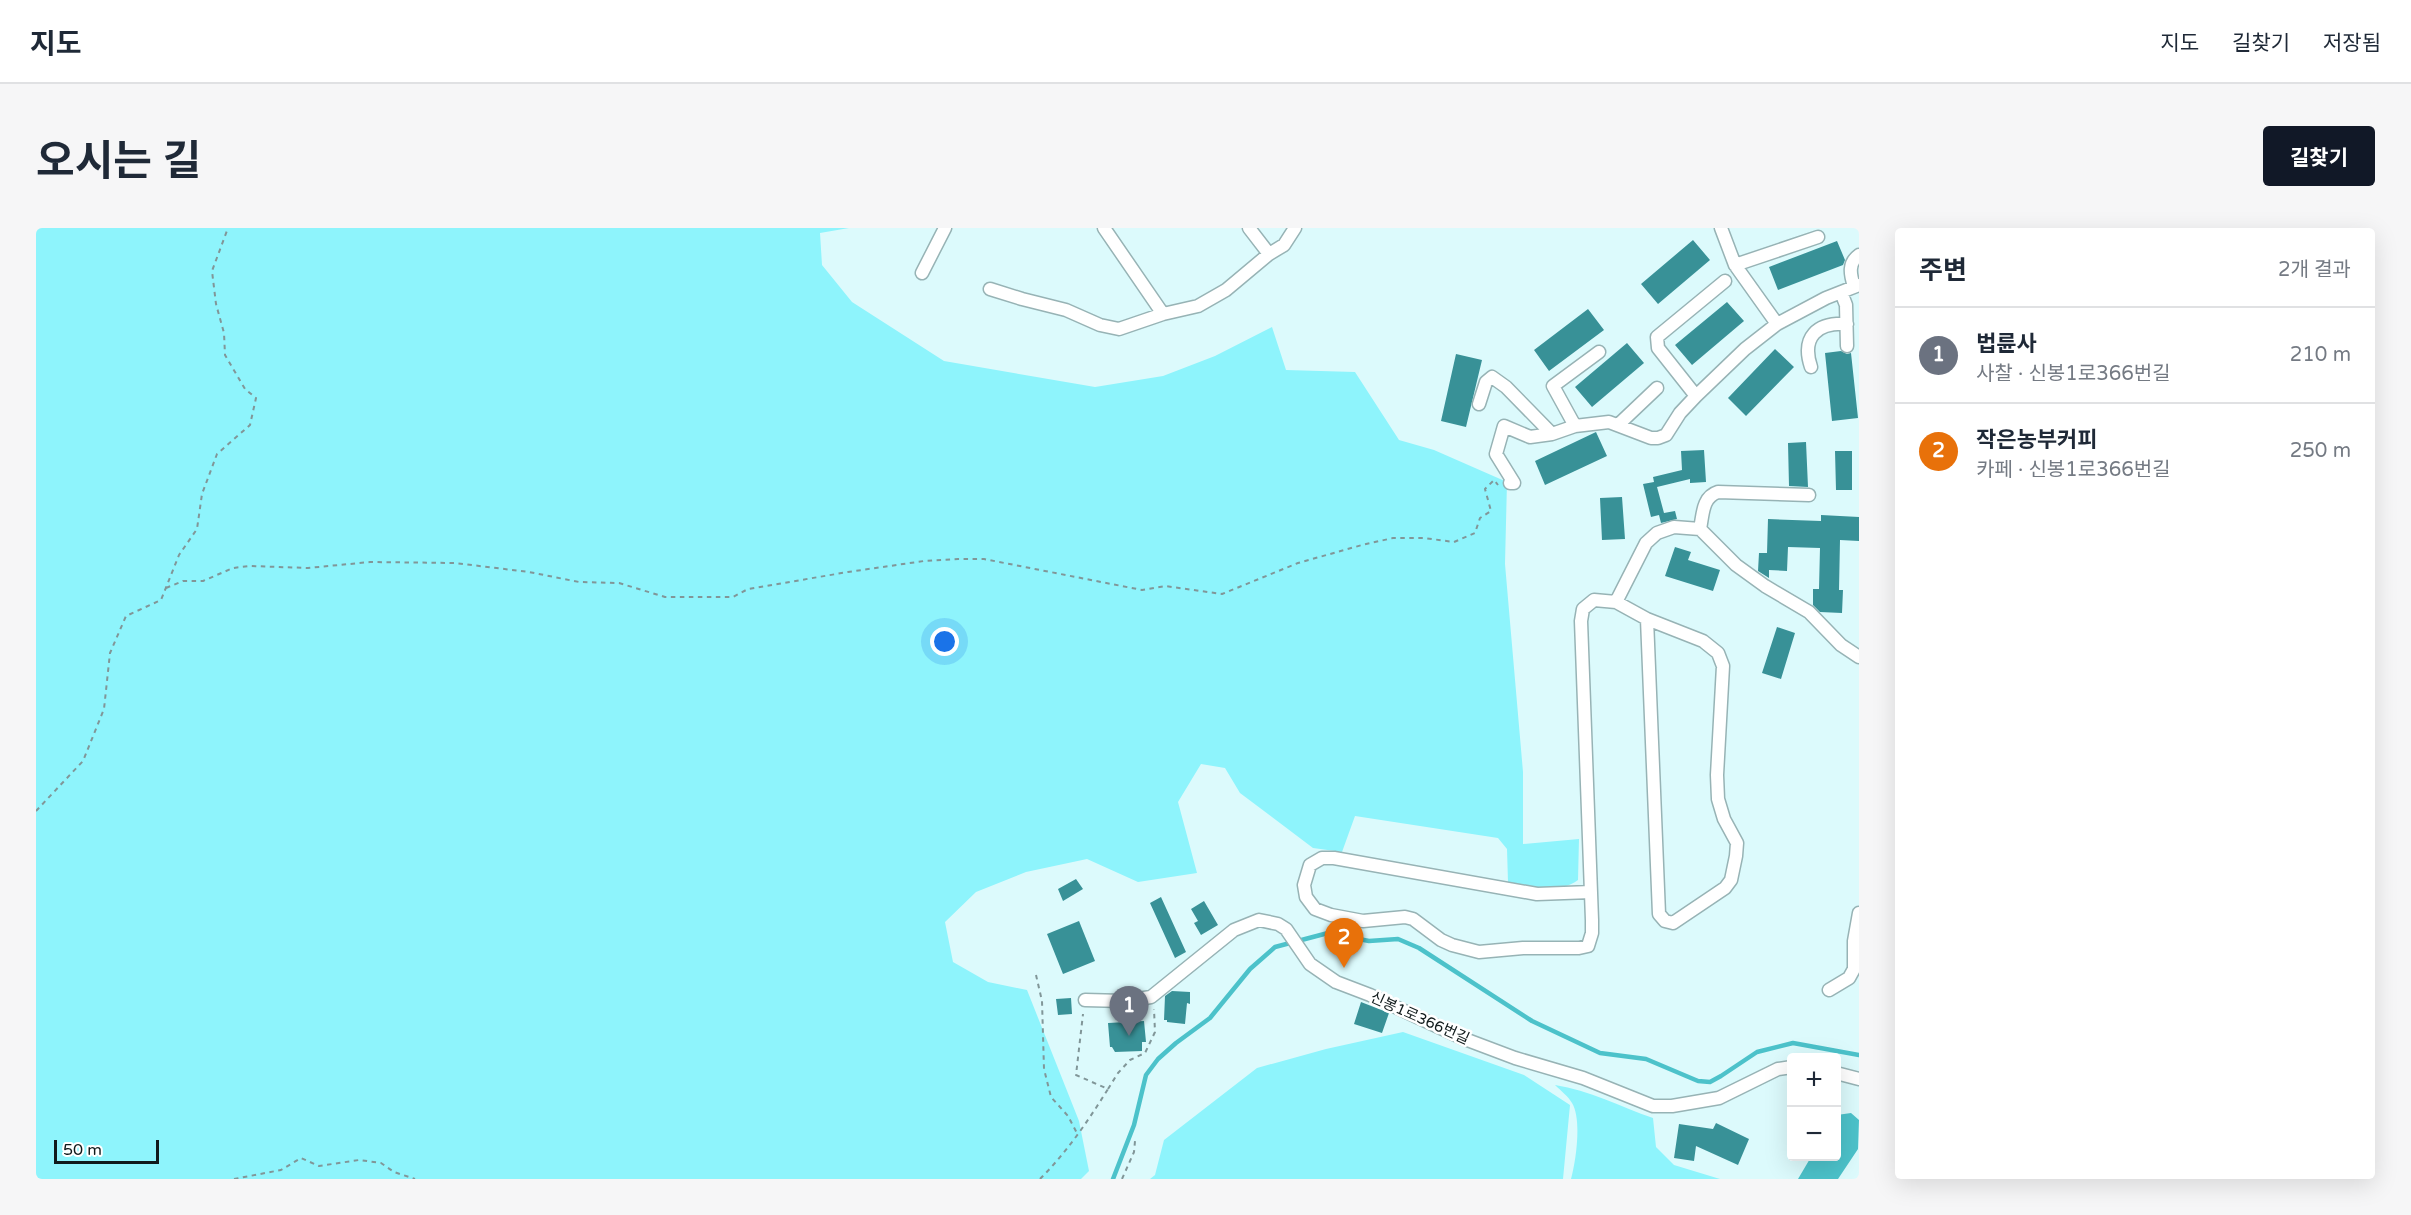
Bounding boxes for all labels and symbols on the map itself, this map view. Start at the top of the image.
your location [930,627,959,656]
pin: 2 [1324,918,1364,968]
pin: 1 [1110,986,1148,1036]
street label: 신봉1로366번길 [1368,988,1472,1048]
scale bar [54,1137,159,1164]

